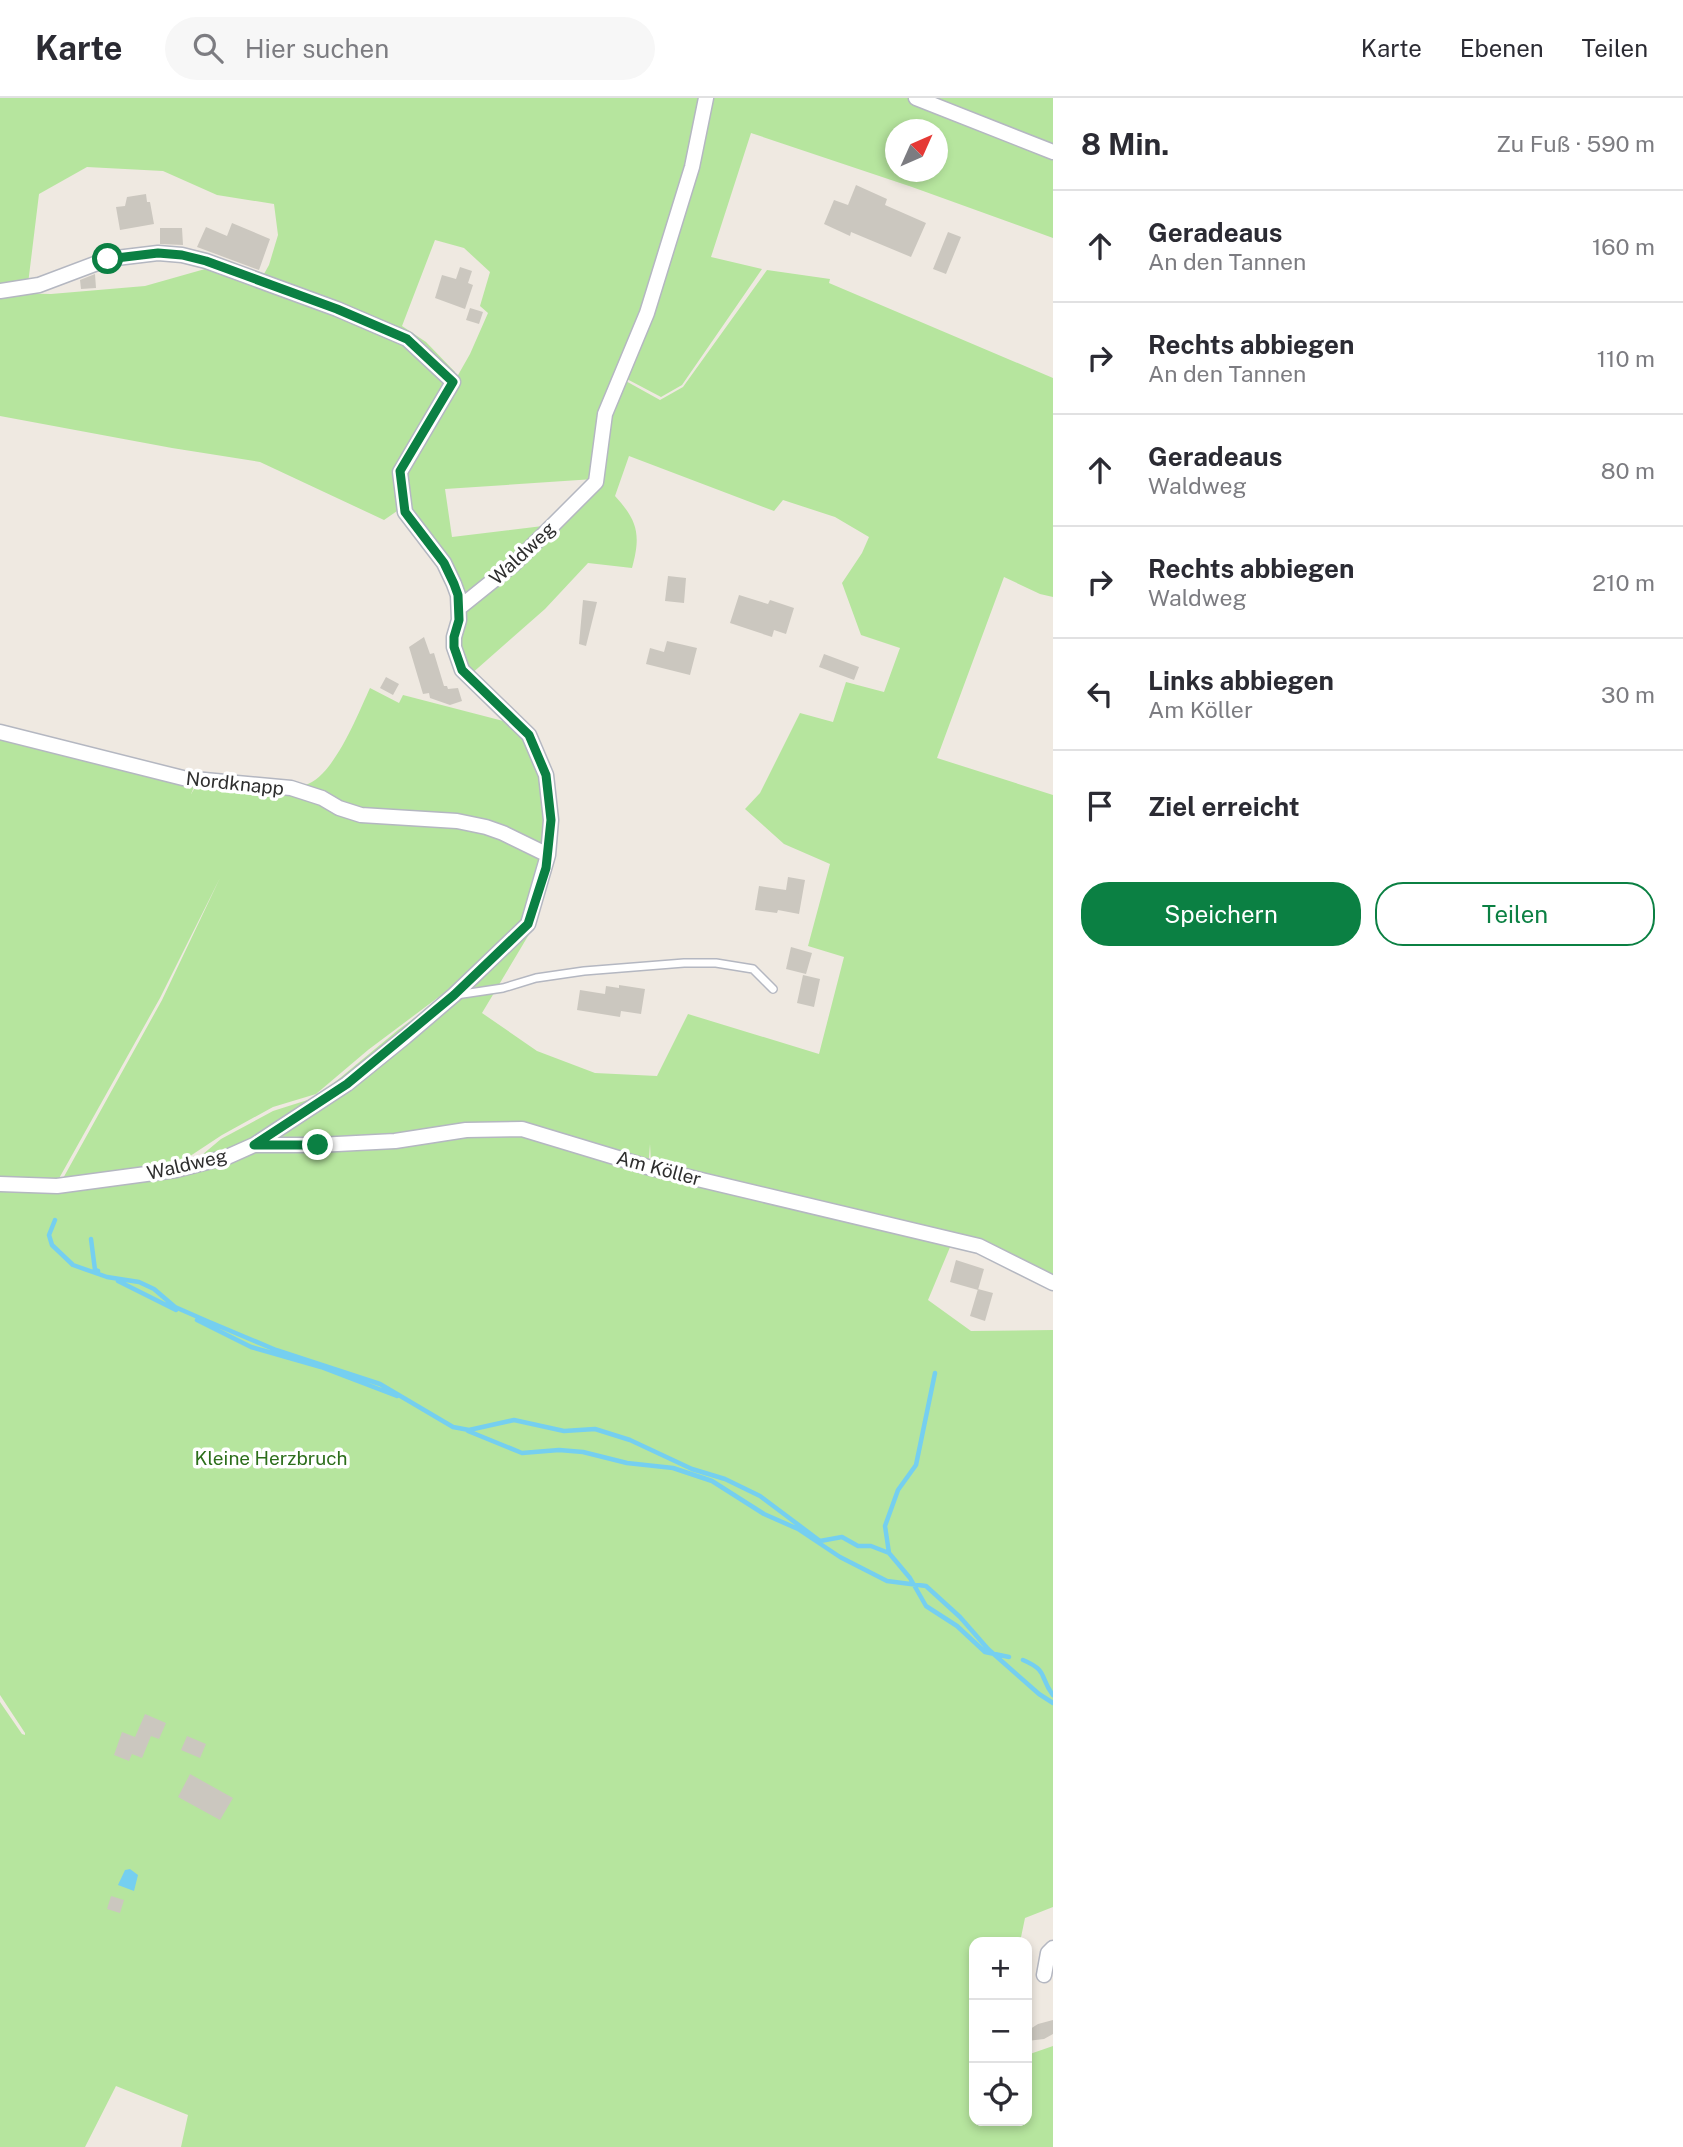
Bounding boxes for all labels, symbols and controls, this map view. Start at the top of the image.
search box [165,17,655,80]
text: Karte [35,29,123,67]
icon: search [189,29,227,67]
text: Hier suchen [245,33,389,64]
text: Karte [1361,34,1422,62]
text: Ebenen [1460,34,1544,62]
text: Teilen [1582,34,1648,62]
north arrow [885,119,948,182]
text: 8 Min. [1081,126,1169,162]
text: Zu Fuß · 590 m [1496,130,1655,157]
text: Geradeaus [1148,217,1283,248]
icon: ahead [1081,227,1119,265]
text: 160 m [1592,233,1655,260]
route start [92,243,123,274]
text: An den Tannen [1148,248,1306,275]
text: Rechts abbiegen [1148,329,1354,360]
icon: right [1081,339,1119,377]
text: 110 m [1597,345,1655,372]
text: An den Tannen [1148,360,1306,387]
text: Geradeaus [1148,441,1283,472]
icon: ahead [1081,451,1119,489]
text: 80 m [1601,457,1655,484]
text: Waldweg [1148,472,1247,499]
street label: Waldweg [485,517,559,589]
text: Rechts abbiegen [1148,553,1354,584]
icon: right [1081,563,1119,601]
text: 210 m [1592,569,1655,596]
text: Waldweg [1148,584,1247,611]
text: Links abbiegen [1148,665,1334,696]
icon: left [1081,675,1119,713]
text: 30 m [1601,681,1655,708]
text: Am Köller [1148,696,1253,723]
street label: Nordknapp [185,767,285,799]
icon: arrive [1081,787,1119,825]
text: Ziel erreicht [1148,791,1300,822]
button: Speichern [1081,882,1361,946]
button: Teilen [1375,882,1655,946]
route end [302,1129,333,1160]
street label: Waldweg [145,1144,229,1184]
street label: Am Köller [614,1146,704,1190]
park label: Kleine Herzbruch [195,1447,347,1469]
map controls [969,1937,1032,2126]
button: + [969,1937,1032,2000]
button: − [969,2000,1032,2063]
button: locate [969,2063,1032,2126]

